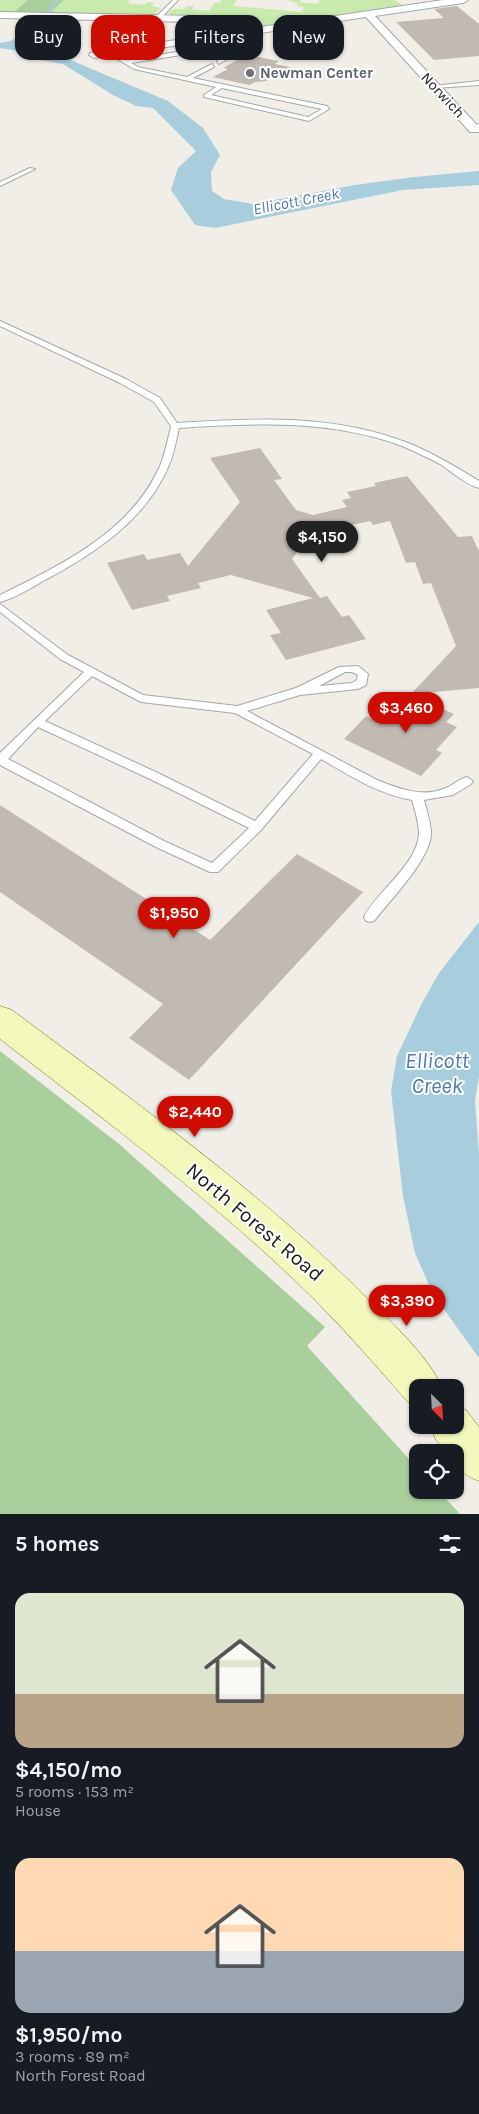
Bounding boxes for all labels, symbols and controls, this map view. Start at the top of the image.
chip: Buy [15,15,81,60]
chip: Rent [91,15,165,60]
chip: Filters [175,15,263,60]
chip: New [273,15,344,60]
place label: Newman Center [260,64,373,82]
marker: Newman Center [244,67,256,79]
street label: Norwich [417,68,469,122]
water label: Ellicott Creek [251,183,341,219]
pin: $4,150 [281,520,363,563]
text: $4,150 [297,527,347,546]
pin: $3,460 [365,692,447,734]
text: $3,460 [379,698,433,717]
pin: $1,950 [133,896,215,939]
text: $1,950 [149,903,199,922]
water label: Ellicott Creek [405,1048,470,1099]
pin: $2,440 [154,1096,236,1138]
text: $2,440 [168,1102,222,1121]
street label: North Forest Road [182,1158,328,1286]
pin: $3,390 [366,1284,448,1327]
text: $3,390 [380,1291,434,1310]
north arrow [409,1379,464,1434]
map controls [409,1379,464,1499]
button: locate [409,1444,464,1499]
icon: filters [436,1530,464,1558]
text: 5 homes [15,1532,100,1556]
icon: home [195,1626,285,1716]
text: $4,150/mo [15,1758,122,1782]
text: 5 rooms · 153 m² [15,1782,134,1801]
text: House [15,1801,61,1820]
icon: home [195,1891,285,1981]
text: $1,950/mo [15,2023,122,2047]
text: 3 rooms · 89 m² [15,2047,130,2066]
text: North Forest Road [15,2066,146,2085]

